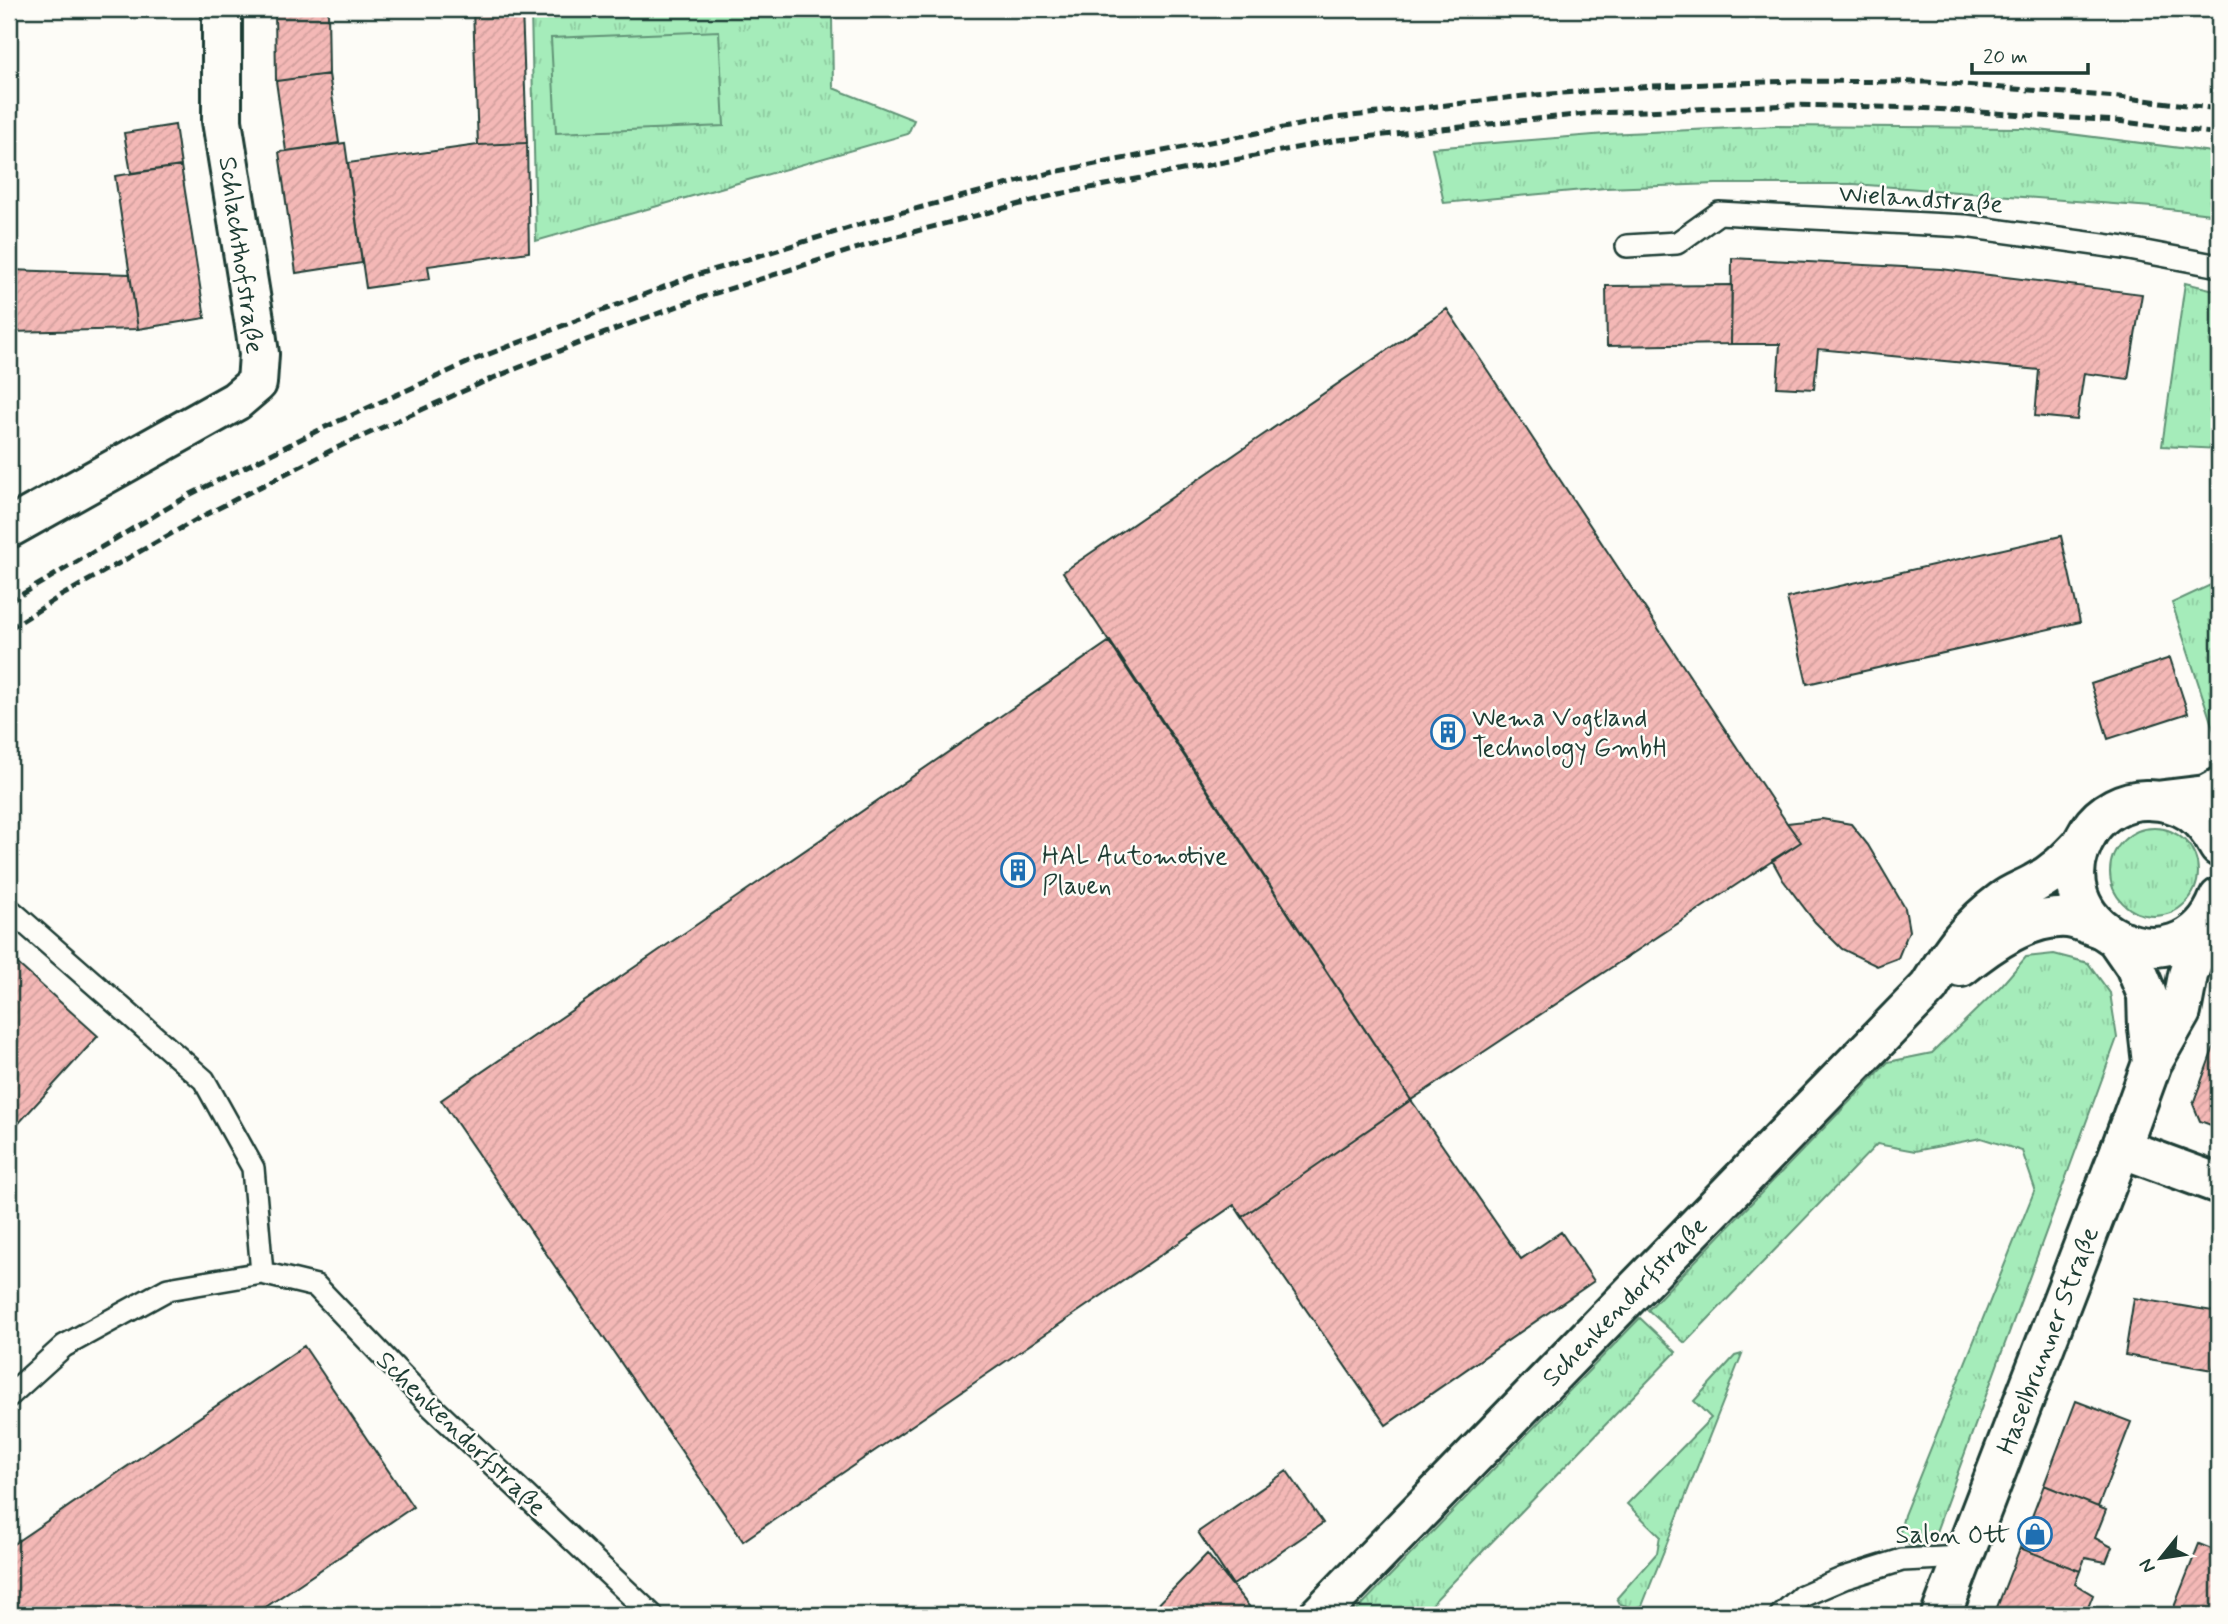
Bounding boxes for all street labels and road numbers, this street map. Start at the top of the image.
street label: Schlachthofstraße [209,154,271,356]
street label: Wielandstraße [1838,177,2004,223]
street label: Schenkendorfstraße [1535,1210,1716,1395]
street label: Haselbrunner Straße [1990,1222,2108,1459]
street label: Schenkendorfstraße [368,1344,553,1525]

